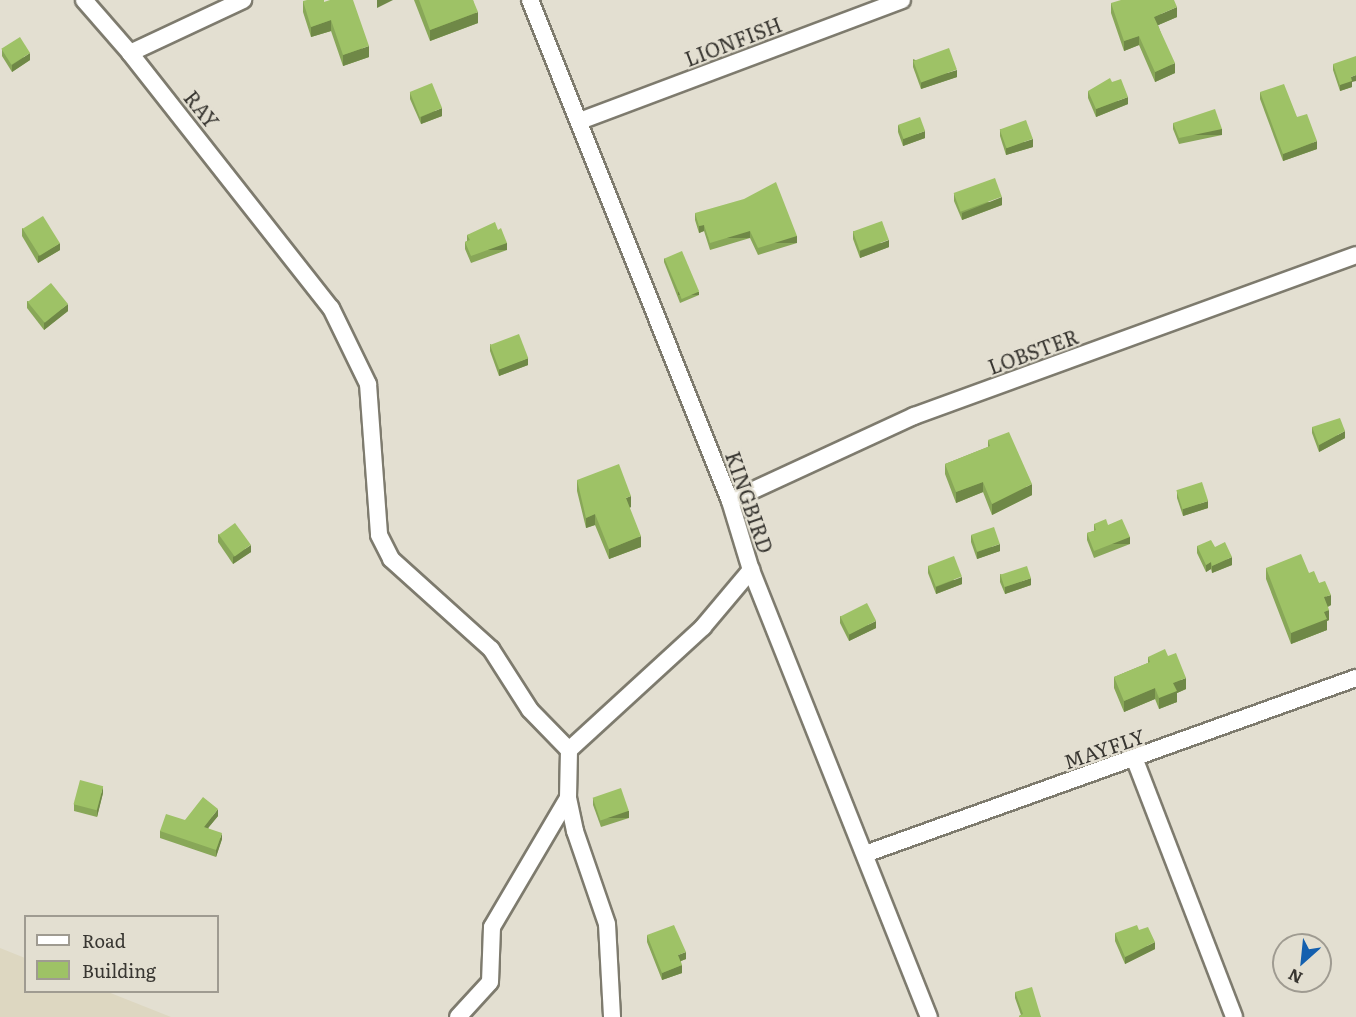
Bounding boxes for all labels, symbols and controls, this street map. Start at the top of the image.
street label: LIONFISH [681,12,785,70]
street label: RAY [180,85,224,133]
street label: LOBSTER [985,324,1081,378]
street label: KINGBIRD [721,448,779,556]
street label: MAYFLY [1060,723,1148,773]
legend [24,915,219,993]
text: Road [82,927,126,954]
north arrow [1272,933,1332,993]
text: Building [82,957,156,984]
text: N [1283,964,1306,991]

